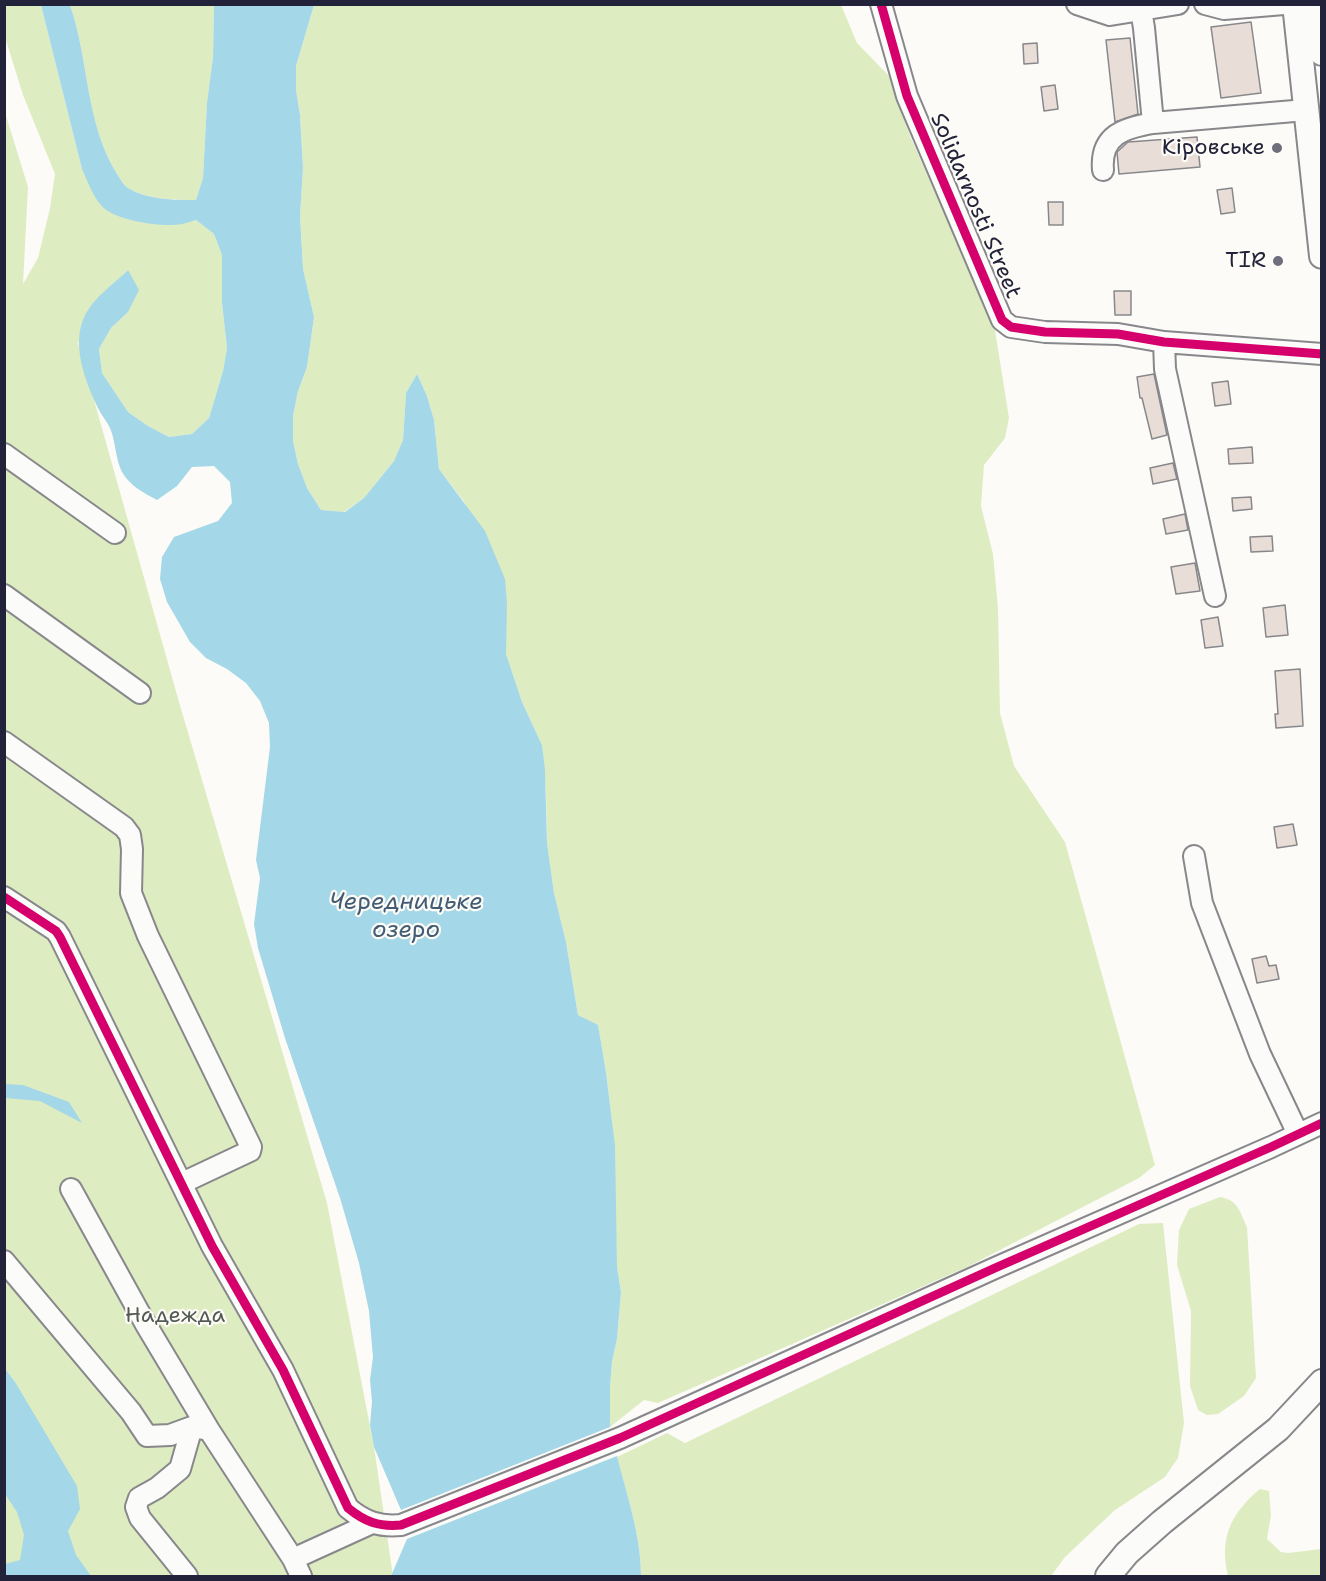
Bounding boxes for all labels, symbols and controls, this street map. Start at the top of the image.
street label: Solidarnosti Street [924,109,1026,303]
place label: Кіровське [1162,135,1265,161]
marker: Кіровське [1270,141,1284,155]
place label: TIR [1225,248,1266,274]
marker: TIR [1271,254,1285,268]
water label: Чередницьке озеро [329,889,483,945]
park label: Надежда [125,1303,225,1329]

